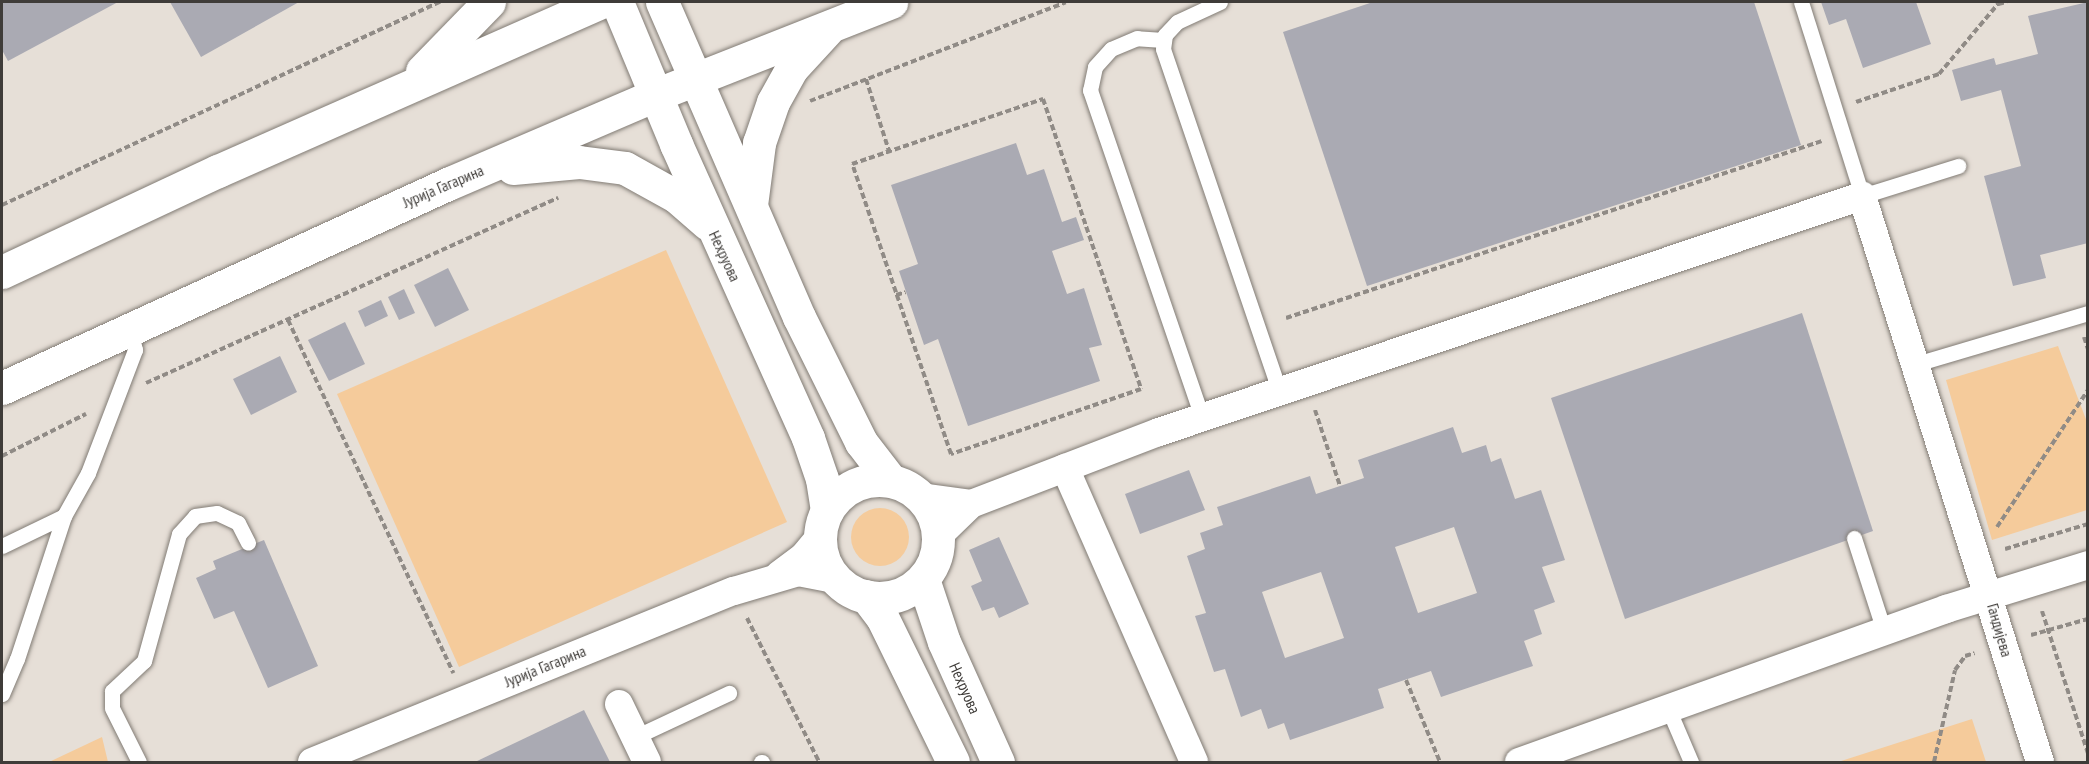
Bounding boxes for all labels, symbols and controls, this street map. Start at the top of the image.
street label: Јурија Гагарина [400,160,486,212]
street label: Нехруова [705,227,745,285]
street label: Гандијева [1983,601,2017,659]
street label: Јурија Гагарина [501,641,589,691]
street label: Нехруова [945,659,985,717]

